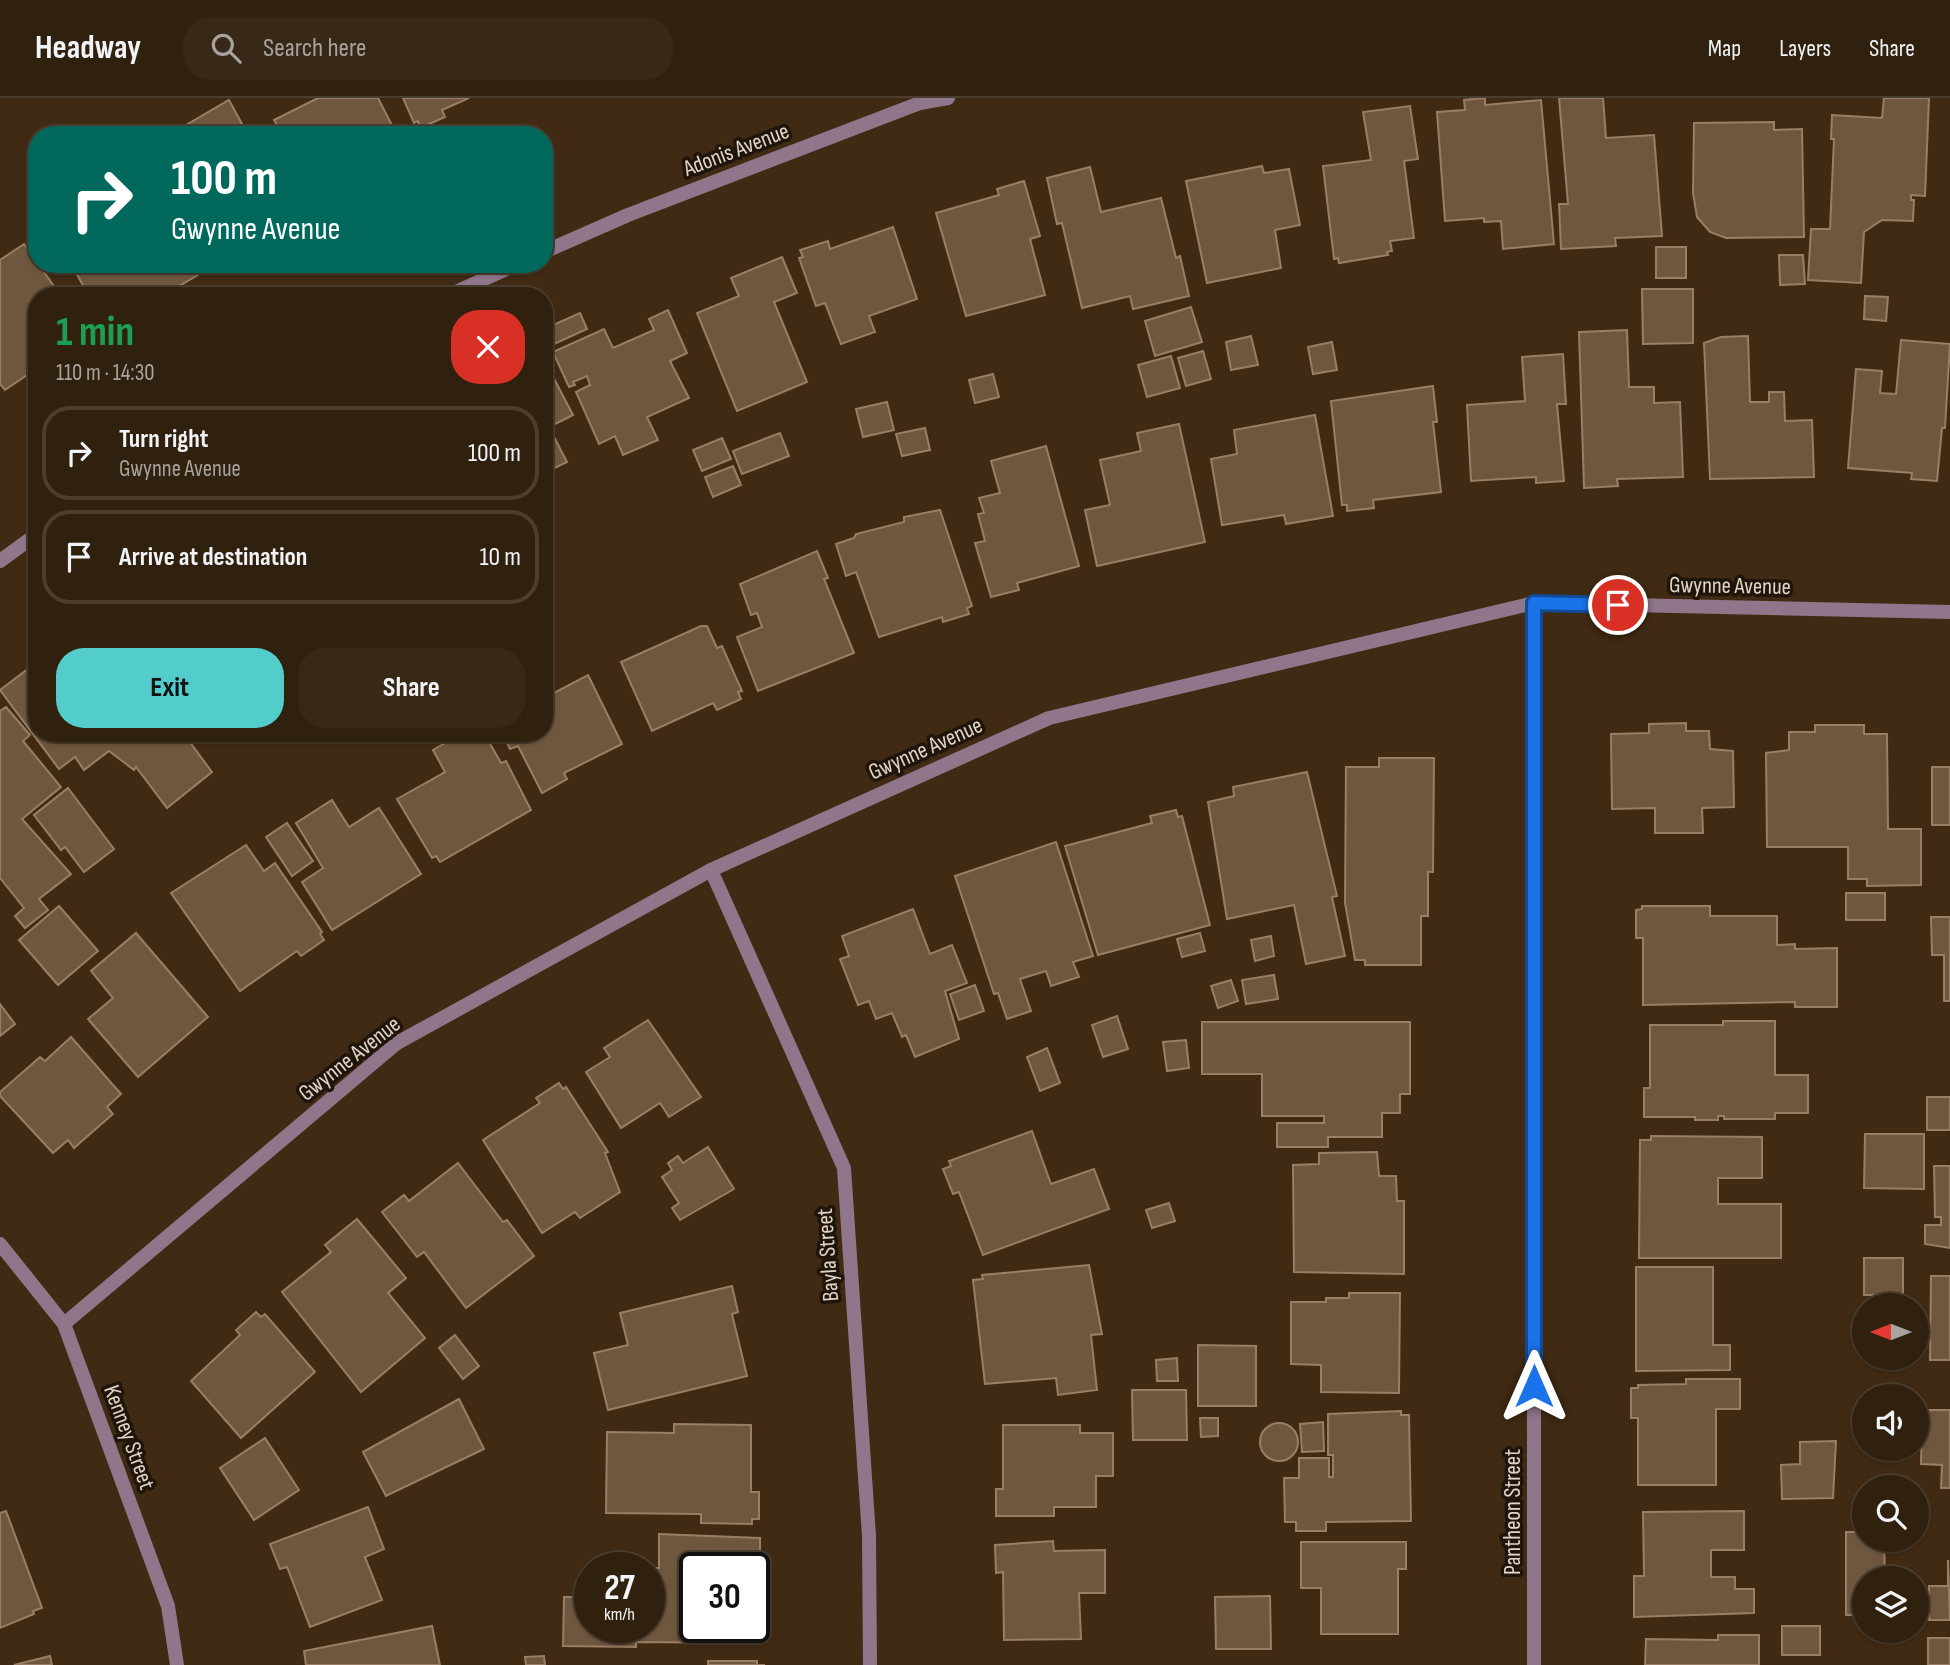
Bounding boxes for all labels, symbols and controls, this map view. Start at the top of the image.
search box [183,17,673,80]
text: Headway [35,28,141,68]
icon: search [207,29,245,67]
text: Search here [263,33,366,64]
text: Map [1708,34,1741,63]
text: Layers [1779,34,1831,63]
text: Share [1869,34,1915,63]
street label: Adonis Avenue [679,117,793,183]
text: 100 m [171,150,277,209]
icon: right [56,154,147,245]
text: Gwynne Avenue [171,210,340,249]
text: 1 min [56,307,134,358]
button: close [451,310,525,384]
text: 110 m · 14:30 [56,359,155,387]
text: Turn right [119,424,208,455]
icon: right [60,434,98,472]
text: 100 m [468,438,521,469]
text: Gwynne Avenue [119,455,241,483]
icon: arrive [60,538,98,576]
text: Arrive at destination [119,542,307,573]
text: 10 m [479,542,521,573]
street label: Gwynne Avenue [1669,571,1791,601]
pin [1588,575,1648,635]
icon: arrive [1599,586,1637,624]
button: Exit [56,648,284,728]
button: Share [298,648,525,728]
street label: Gwynne Avenue [864,711,987,786]
street label: Gwynne Avenue [293,1010,406,1107]
street label: Bayla Street [811,1207,845,1302]
north arrow [1852,1293,1928,1370]
map controls [1852,1293,1929,1643]
position arrow [1497,1349,1571,1423]
street label: Kenney Street [97,1381,161,1493]
button: sound [1852,1384,1929,1461]
street label: Pantheon Street [1499,1449,1527,1575]
button: search [1852,1475,1929,1552]
speed limit sign: 30 [679,1552,770,1643]
button: layers [1852,1566,1929,1643]
text: 27 [604,1567,635,1610]
text: km/h [604,1604,635,1625]

